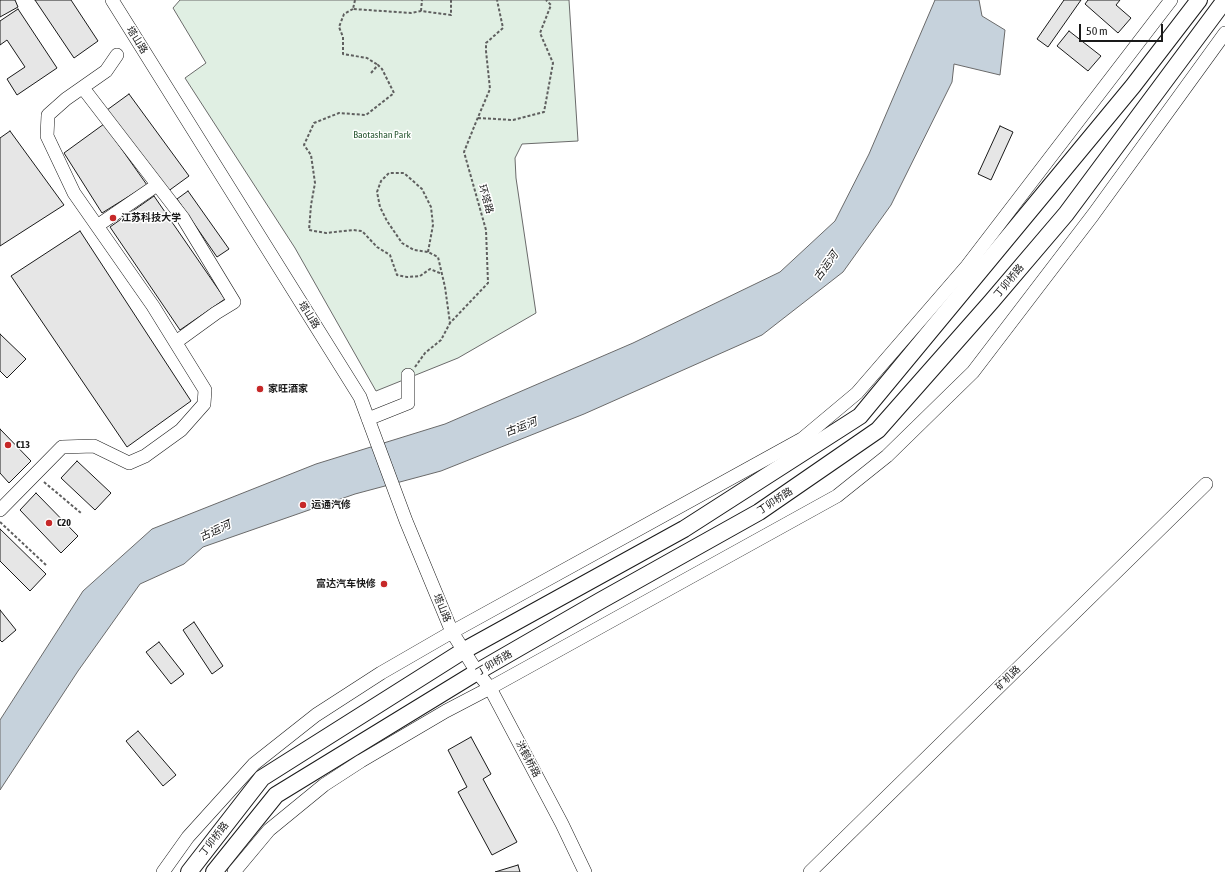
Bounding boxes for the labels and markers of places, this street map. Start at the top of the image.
place label: 江苏科技大学 [121,212,181,224]
marker: 江苏科技大学 [108,213,118,223]
place label: 家旺酒家 [268,383,308,395]
marker: 家旺酒家 [255,384,265,394]
place label: C13 [16,439,30,451]
marker: C13 [3,440,13,450]
place label: 运通汽修 [311,499,351,511]
marker: 运通汽修 [298,500,308,510]
place label: C20 [57,517,71,529]
marker: C20 [44,518,54,528]
place label: 富达汽车快修 [316,578,376,590]
marker: 富达汽车快修 [379,579,389,589]

